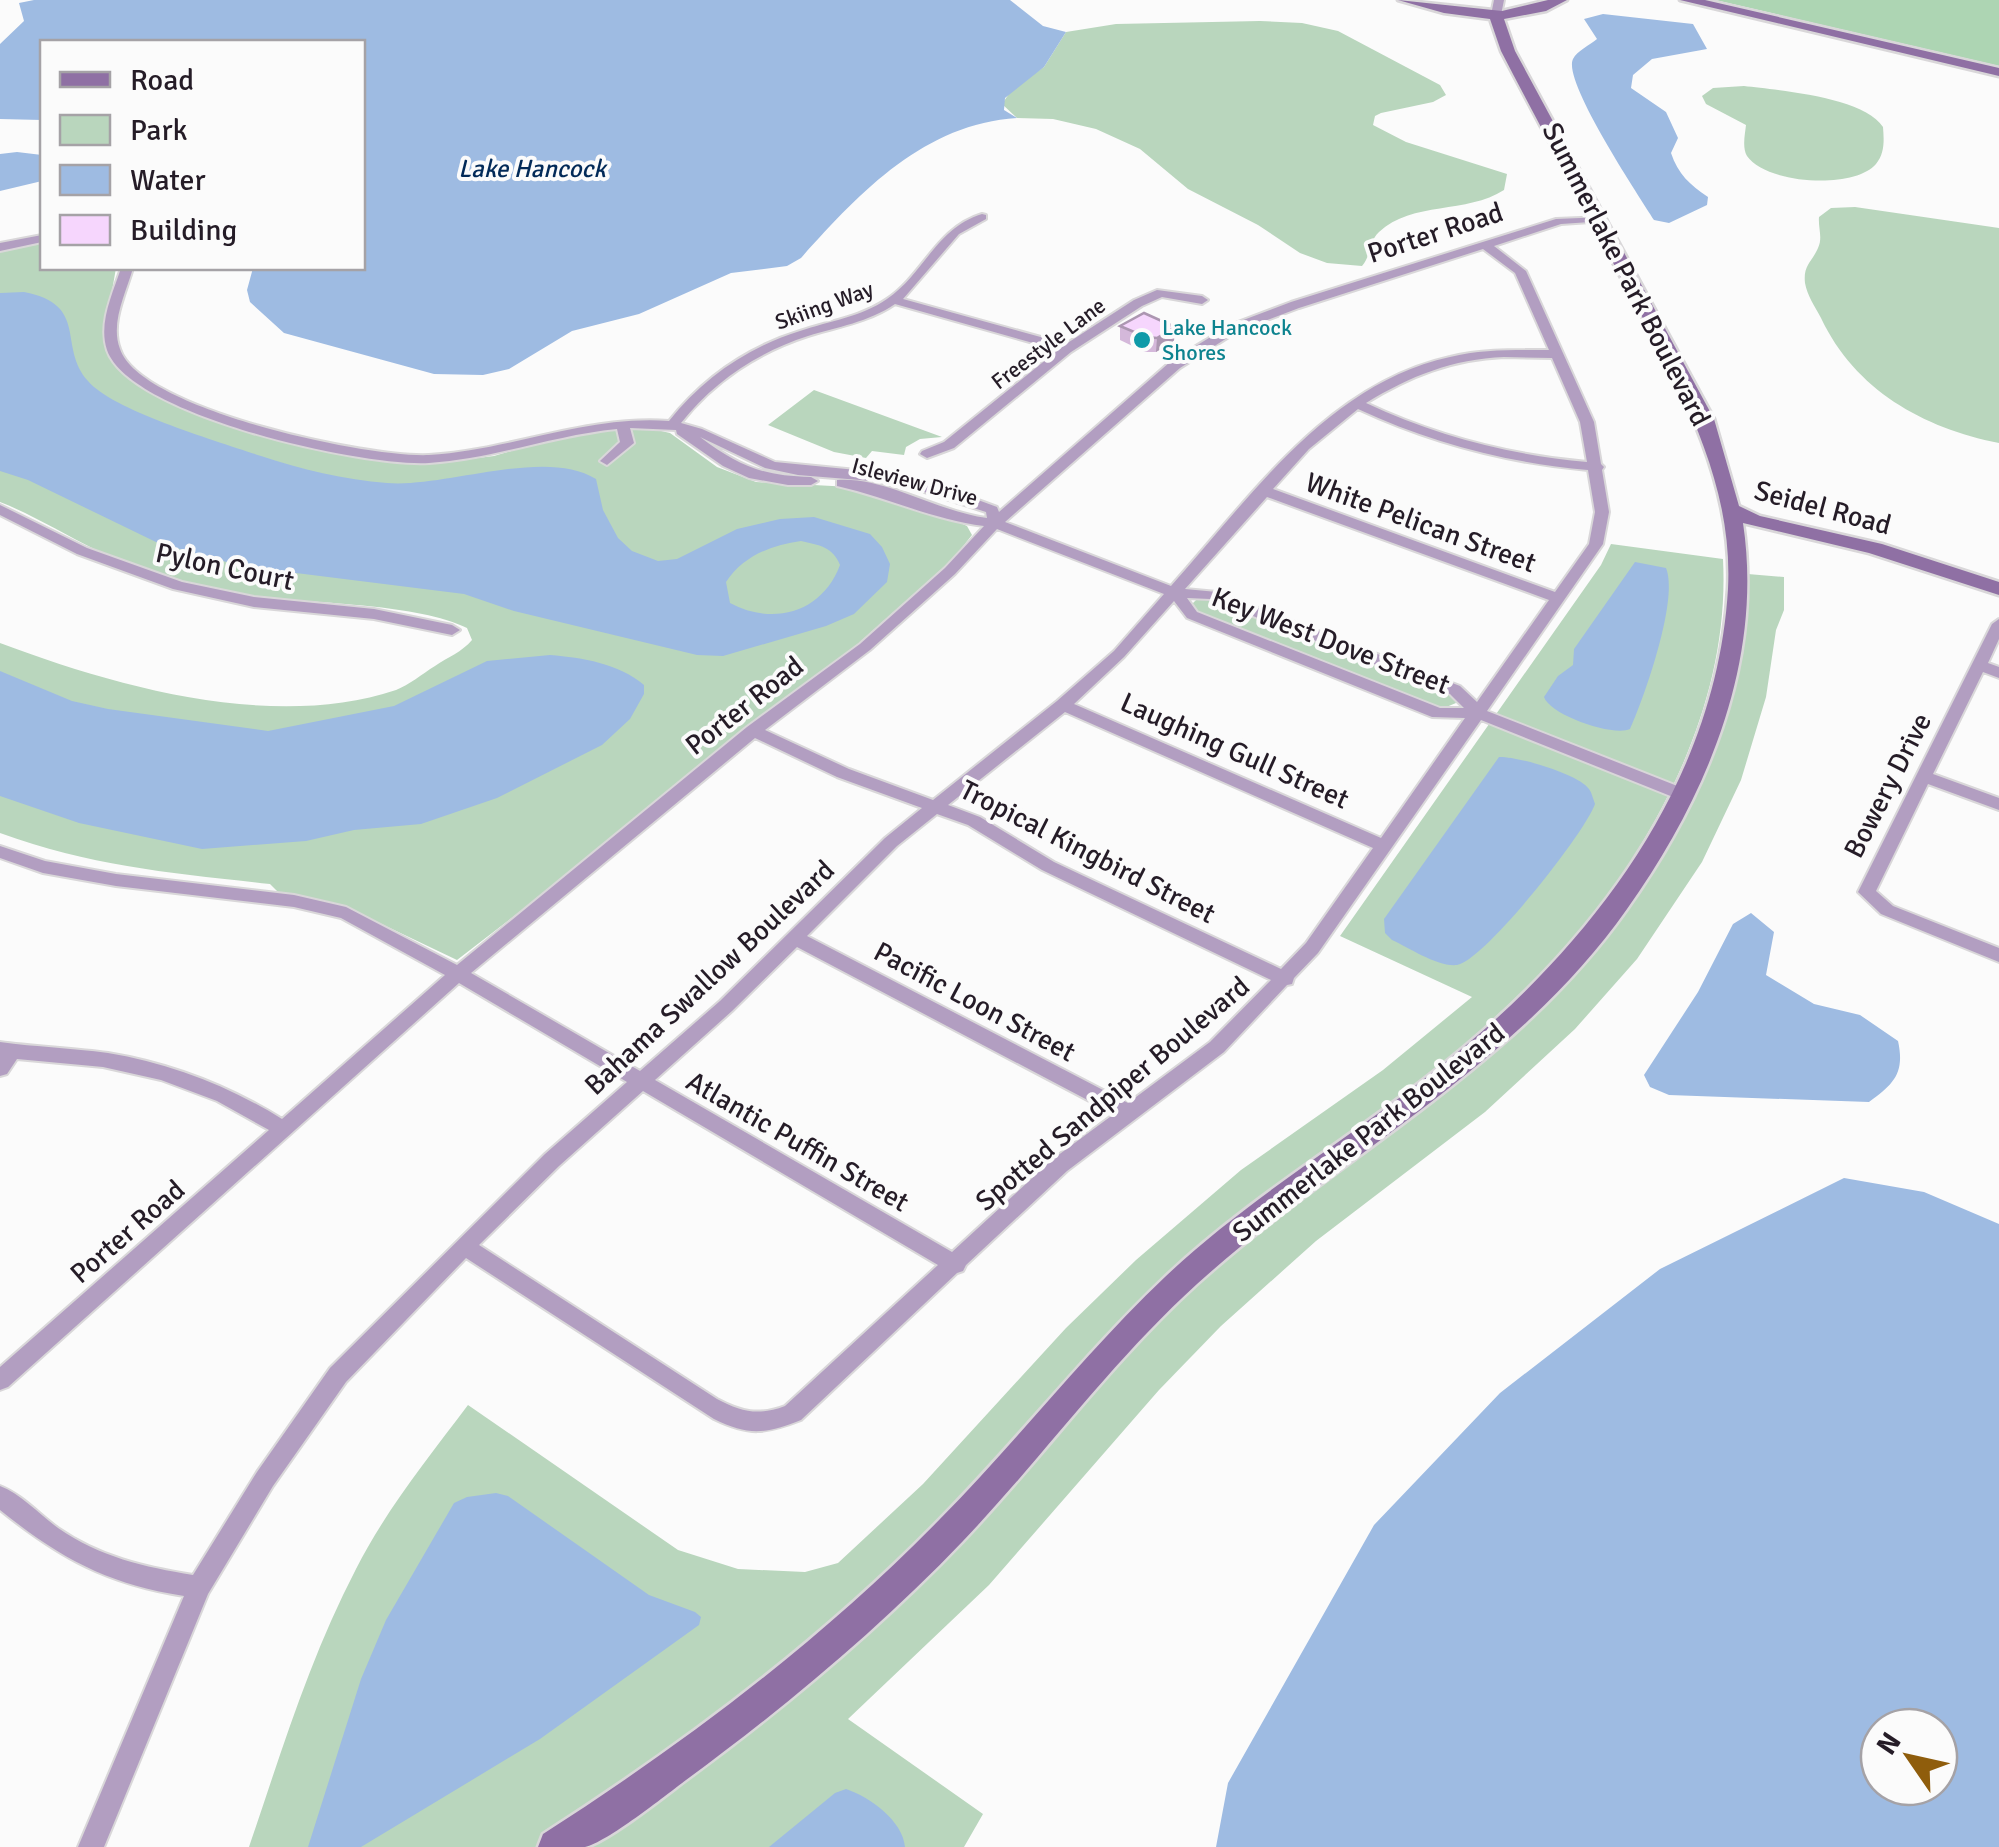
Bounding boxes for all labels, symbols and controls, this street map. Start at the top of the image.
legend [40,40,365,270]
text: Road [130,62,194,99]
text: Park [130,112,188,149]
street label: Summerlake Park Boulevard [1535,117,1718,432]
water label: Lake Hancock [458,153,608,184]
text: Water [130,162,206,199]
street label: Porter Road [1363,195,1507,271]
text: Building [130,212,237,249]
street label: Skiing Way [771,275,878,336]
street label: Freestyle Lane [986,292,1111,395]
place label: Lake Hancock Shores [1162,314,1292,366]
marker: Lake Hancock Shores [1131,329,1153,351]
street label: Isleview Drive [849,452,981,511]
street label: White Pelican Street [1301,465,1541,581]
street label: Seidel Road [1751,473,1895,543]
street label: Pylon Court [153,536,297,598]
street label: Key West Dove Street [1207,580,1455,702]
street label: Porter Road [679,649,810,762]
street label: Laughing Gull Street [1115,685,1354,817]
street label: Bowery Drive [1837,707,1939,864]
street label: Tropical Kingbird Street [954,773,1221,931]
street label: Bahama Swallow Boulevard [578,853,842,1102]
street label: Pacific Loon Street [868,934,1081,1069]
street label: Spotted Sandpiper Boulevard [969,969,1256,1218]
street label: Summerlake Park Boulevard [1226,1016,1512,1250]
street label: Atlantic Puffin Street [680,1064,915,1219]
street label: Porter Road [63,1173,192,1291]
north arrow [1859,1707,1959,1807]
text: N [1870,1726,1909,1761]

